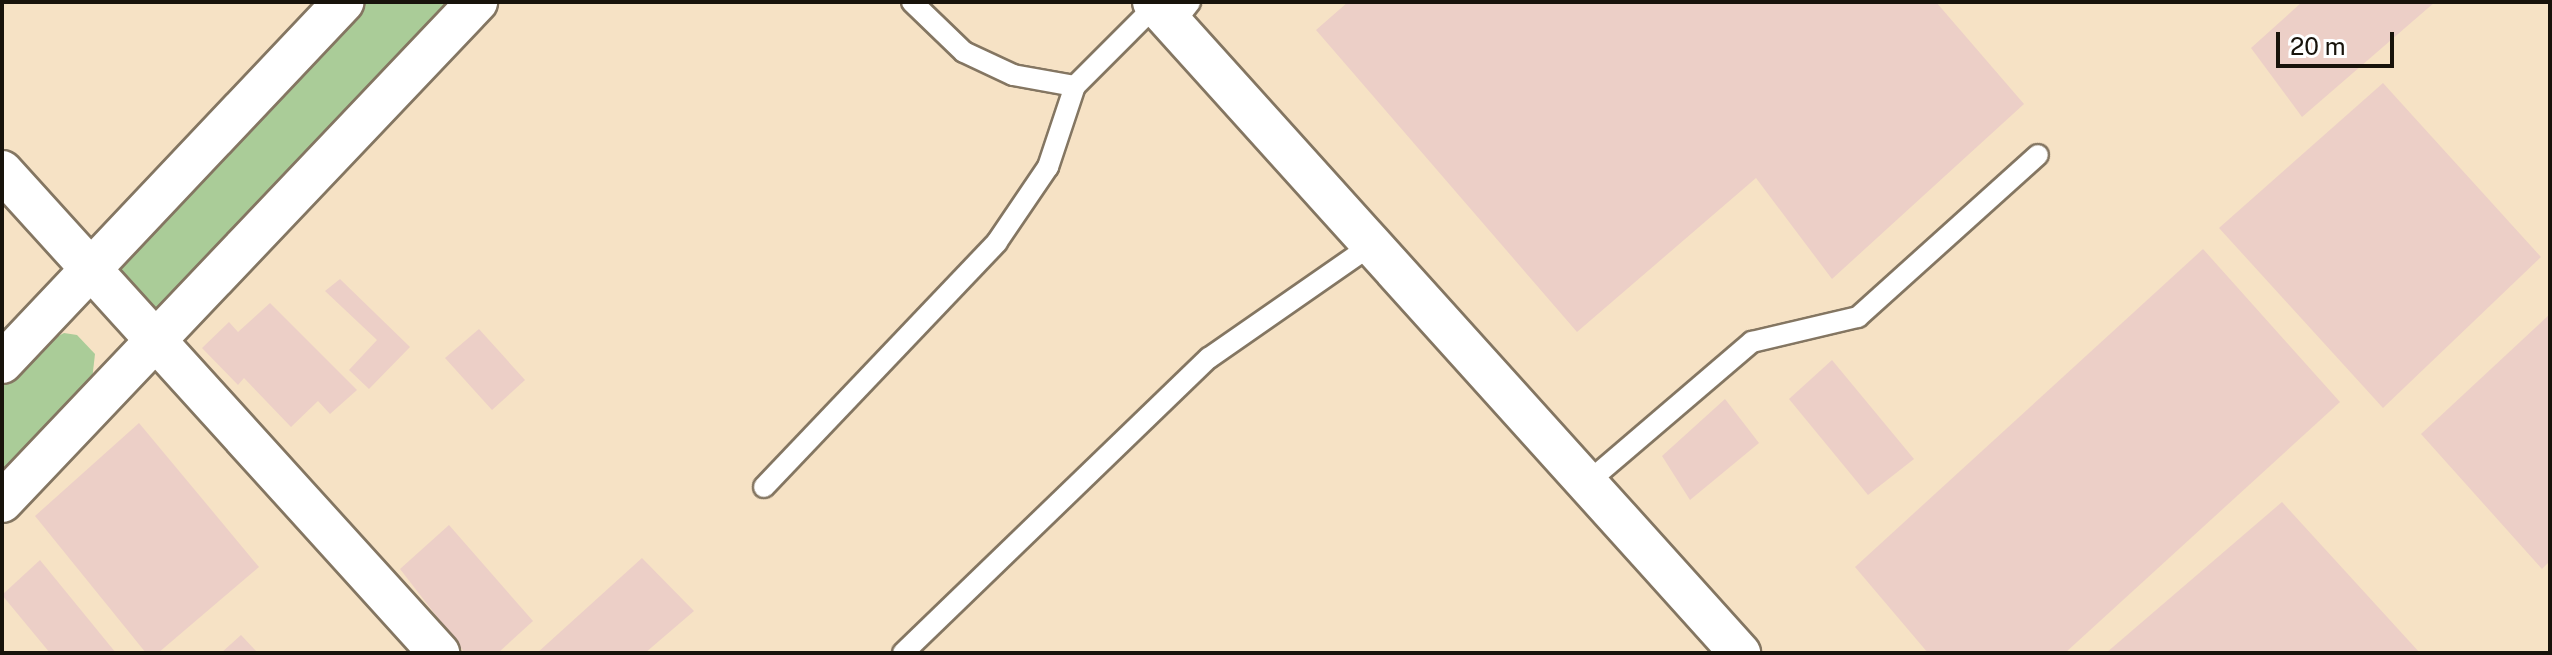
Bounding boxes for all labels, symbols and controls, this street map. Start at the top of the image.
scale bar [2280,16,2398,66]
text: 20 m [2290,32,2346,60]

